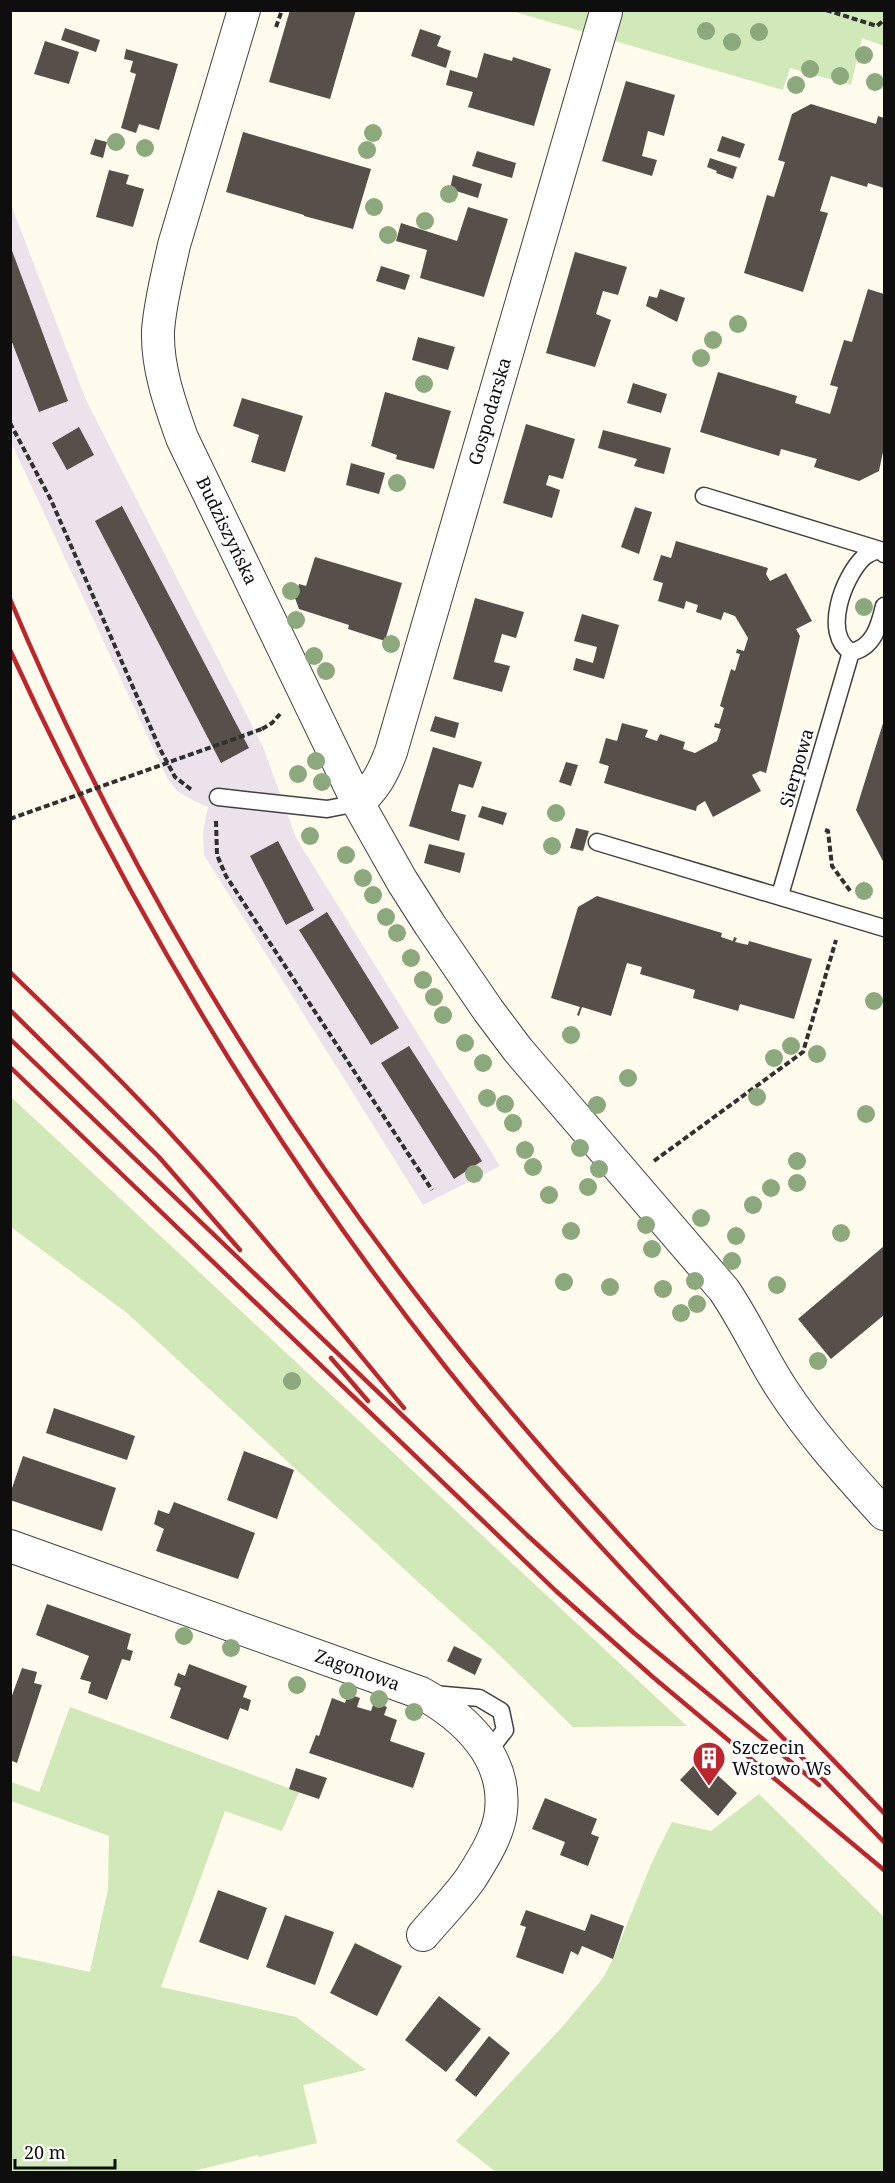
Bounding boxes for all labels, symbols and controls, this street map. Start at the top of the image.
street label: Gospodarska [462,354,516,468]
street label: Budziszyńska [191,472,264,588]
street label: Sierpowa [773,726,819,810]
street label: Zagonowa [312,1643,404,1696]
place label: Szczecin Wstowo Ws [732,1735,831,1780]
building icon: Szczecin Wstowo Ws [691,1740,727,1787]
scale bar [15,2132,116,2170]
text: 20 m [24,2140,66,2164]

